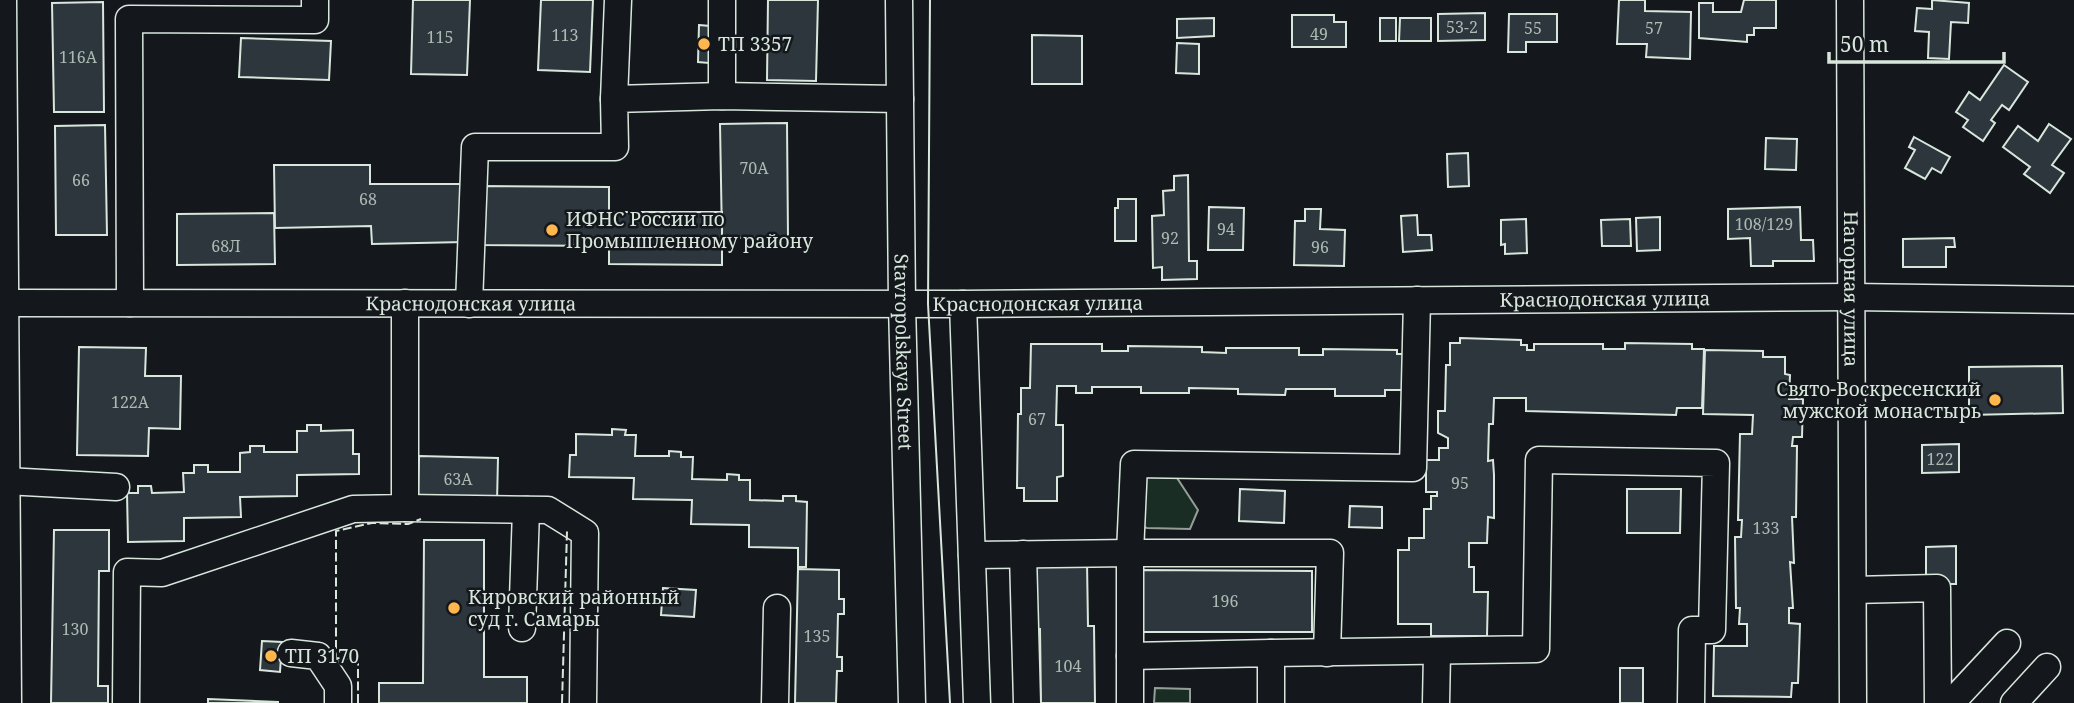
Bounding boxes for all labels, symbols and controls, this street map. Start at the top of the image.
house number: 53-2 [1446,16,1478,38]
house number: 55 [1524,17,1542,39]
house number: 57 [1645,17,1663,39]
scale bar [1829,21,2004,65]
house number: 49 [1310,23,1328,45]
house number: 113 [552,24,578,46]
house number: 115 [427,26,453,48]
text: 50 m [1840,30,1889,58]
place label: ТП 3357 [718,31,792,57]
marker: ТП 3357 [696,36,712,52]
house number: 116А [59,46,98,68]
house number: 70А [739,157,769,179]
house number: 66 [72,169,90,191]
house number: 68 [359,188,377,210]
place label: ИФНС России по Промышленному району [566,206,813,254]
street label: Нагорная улица [1838,211,1865,367]
house number: 108/129 [1735,213,1793,235]
house number: 94 [1217,218,1235,240]
marker: ИФНС России по Промышленному району [544,222,560,238]
house number: 92 [1161,227,1179,249]
house number: 68Л [211,235,241,257]
house number: 96 [1311,236,1329,258]
street label: Stavropolskaya Street [889,254,919,451]
street label: Краснодонская улица [1499,285,1710,313]
street label: Краснодонская улица [366,290,576,317]
street label: Краснодонская улица [933,290,1144,317]
place label: Свято-Воскресенский мужской монастырь [1776,376,1981,424]
house number: 122А [111,391,150,413]
marker: Свято-Воскресенский мужской монастырь [1987,392,2003,408]
house number: 67 [1028,408,1046,430]
house number: 122 [1927,448,1953,470]
house number: 63А [443,468,473,490]
house number: 95 [1451,472,1469,494]
house number: 133 [1753,517,1779,539]
place label: Кировский районный суд г. Самары [468,584,680,632]
house number: 196 [1212,590,1238,612]
marker: Кировский районный суд г. Самары [446,600,462,616]
house number: 130 [62,618,88,640]
house number: 135 [804,625,830,647]
place label: ТП 3170 [285,643,359,669]
marker: ТП 3170 [263,648,279,664]
house number: 104 [1055,655,1081,677]

